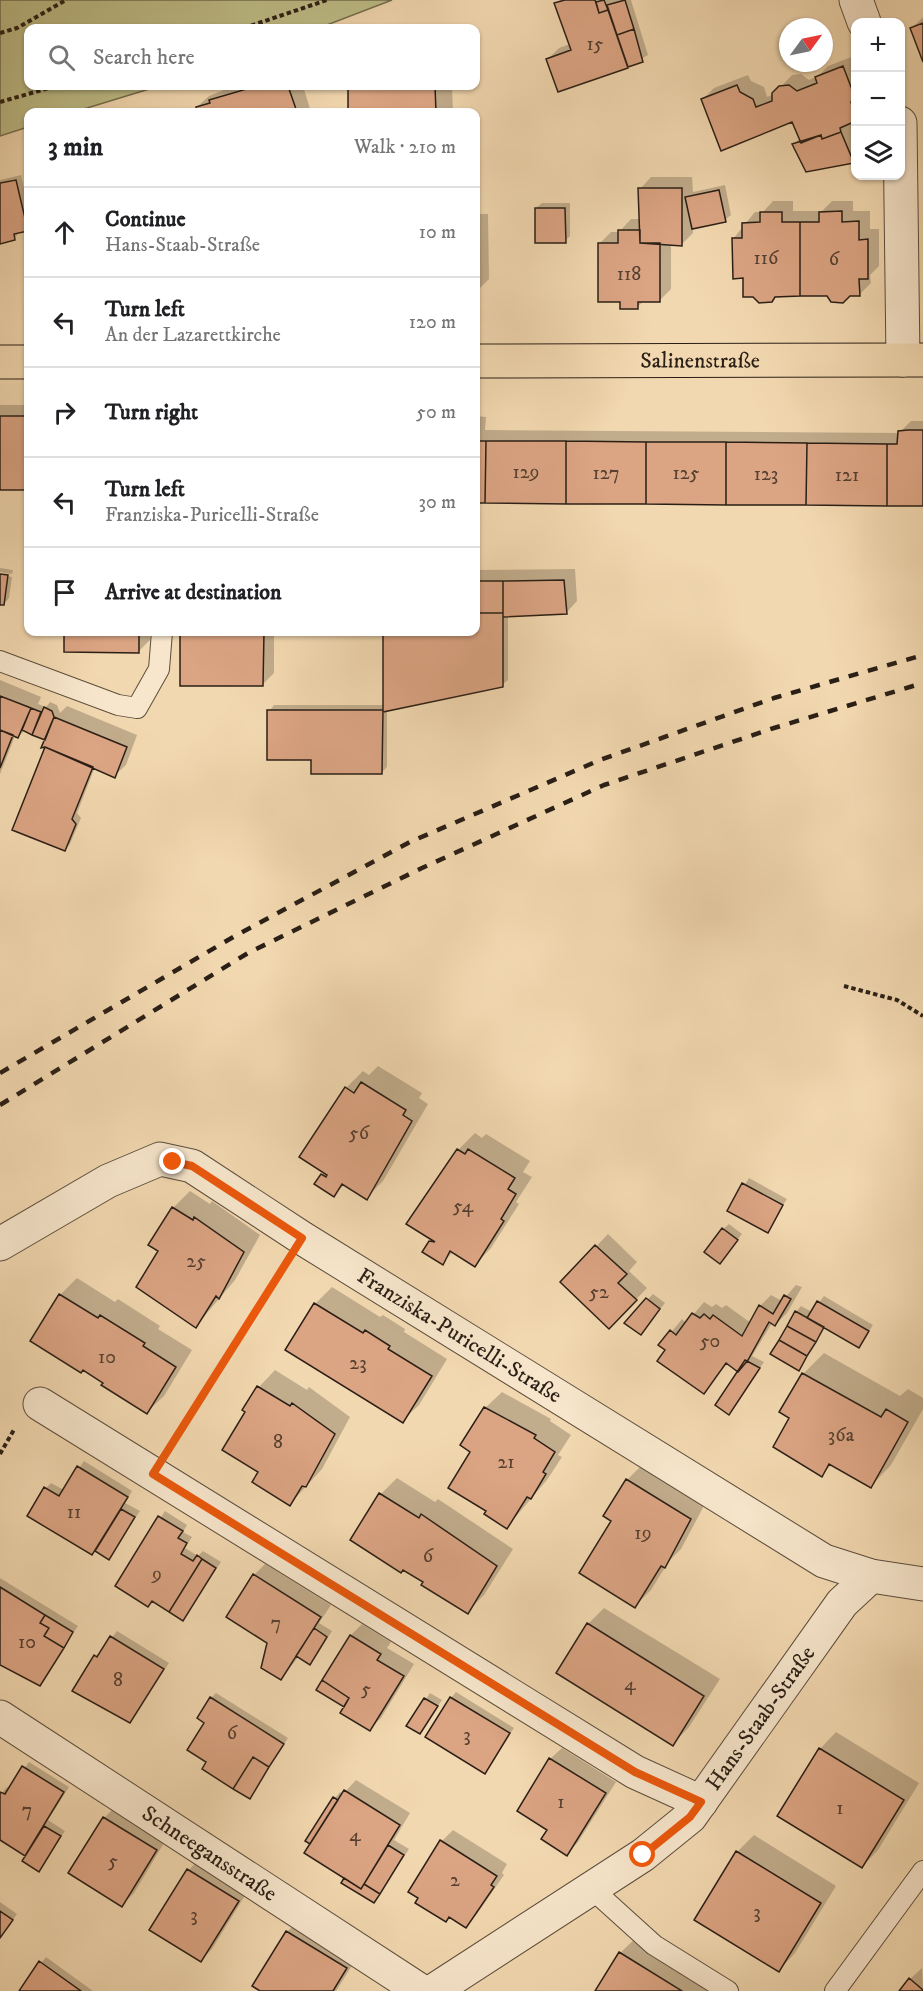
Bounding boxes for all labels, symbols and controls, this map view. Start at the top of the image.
north arrow [779,18,833,72]
map controls [851,18,905,180]
button: + [851,18,905,72]
search box [24,24,480,90]
house number: 15 [586,32,604,57]
icon: search [45,41,78,74]
text: Search here [93,44,195,71]
button: − [851,72,905,126]
button: layers [851,126,905,180]
text: 3 min [48,131,103,164]
text: Walk · 210 m [354,135,456,160]
text: Continue [105,206,186,233]
icon: ahead [48,216,81,249]
text: 10 m [419,220,456,245]
text: Hans-Staab-Straße [105,233,260,258]
house number: 116 [753,246,779,271]
house number: 6 [829,247,840,272]
house number: 118 [617,262,641,287]
text: Turn left [105,296,185,323]
icon: left [48,306,81,339]
text: 120 m [409,310,456,335]
text: An der Lazarettkirche [105,323,281,348]
street label: Salinenstraße [640,347,760,374]
icon: right [48,396,81,429]
text: Turn right [105,399,198,426]
text: 50 m [416,400,456,425]
house number: 129 [512,460,540,485]
house number: 127 [592,461,620,486]
house number: 125 [673,461,700,486]
house number: 123 [754,462,778,487]
house number: 121 [835,463,859,488]
text: Turn left [105,476,185,503]
icon: left [48,486,81,519]
text: 30 m [418,490,456,515]
text: Franziska-Puricelli-Straße [105,503,319,528]
icon: arrive [48,576,81,609]
text: Arrive at destination [105,579,282,606]
house number: 56 [349,1121,370,1146]
route end [159,1148,185,1174]
house number: 54 [453,1194,474,1219]
house number: 25 [186,1249,206,1274]
street label: Franziska-Puricelli-Straße [352,1262,567,1409]
house number: 52 [589,1280,609,1305]
house number: 50 [700,1329,720,1354]
house number: 10 [98,1345,116,1370]
house number: 23 [349,1351,367,1376]
house number: 36a [828,1423,855,1448]
house number: 8 [273,1430,283,1455]
house number: 21 [497,1450,515,1475]
house number: 11 [67,1500,81,1525]
house number: 19 [634,1521,652,1546]
house number: 6 [423,1544,434,1569]
house number: 9 [151,1562,162,1587]
house number: 7 [271,1611,281,1636]
house number: 10 [18,1630,36,1655]
street label: Hans-Staab-Straße [700,1641,821,1795]
house number: 8 [113,1668,123,1693]
house number: 4 [624,1672,636,1697]
house number: 5 [361,1677,371,1702]
house number: 6 [227,1721,238,1746]
house number: 3 [463,1723,471,1748]
house number: 1 [557,1790,565,1815]
house number: 1 [836,1796,844,1821]
house number: 7 [22,1798,32,1823]
street label: Schneegansstraße [137,1800,282,1907]
house number: 4 [349,1823,361,1848]
route start [629,1841,655,1867]
house number: 5 [108,1849,118,1874]
house number: 2 [450,1868,460,1893]
house number: 3 [753,1900,761,1925]
house number: 3 [190,1903,198,1928]

